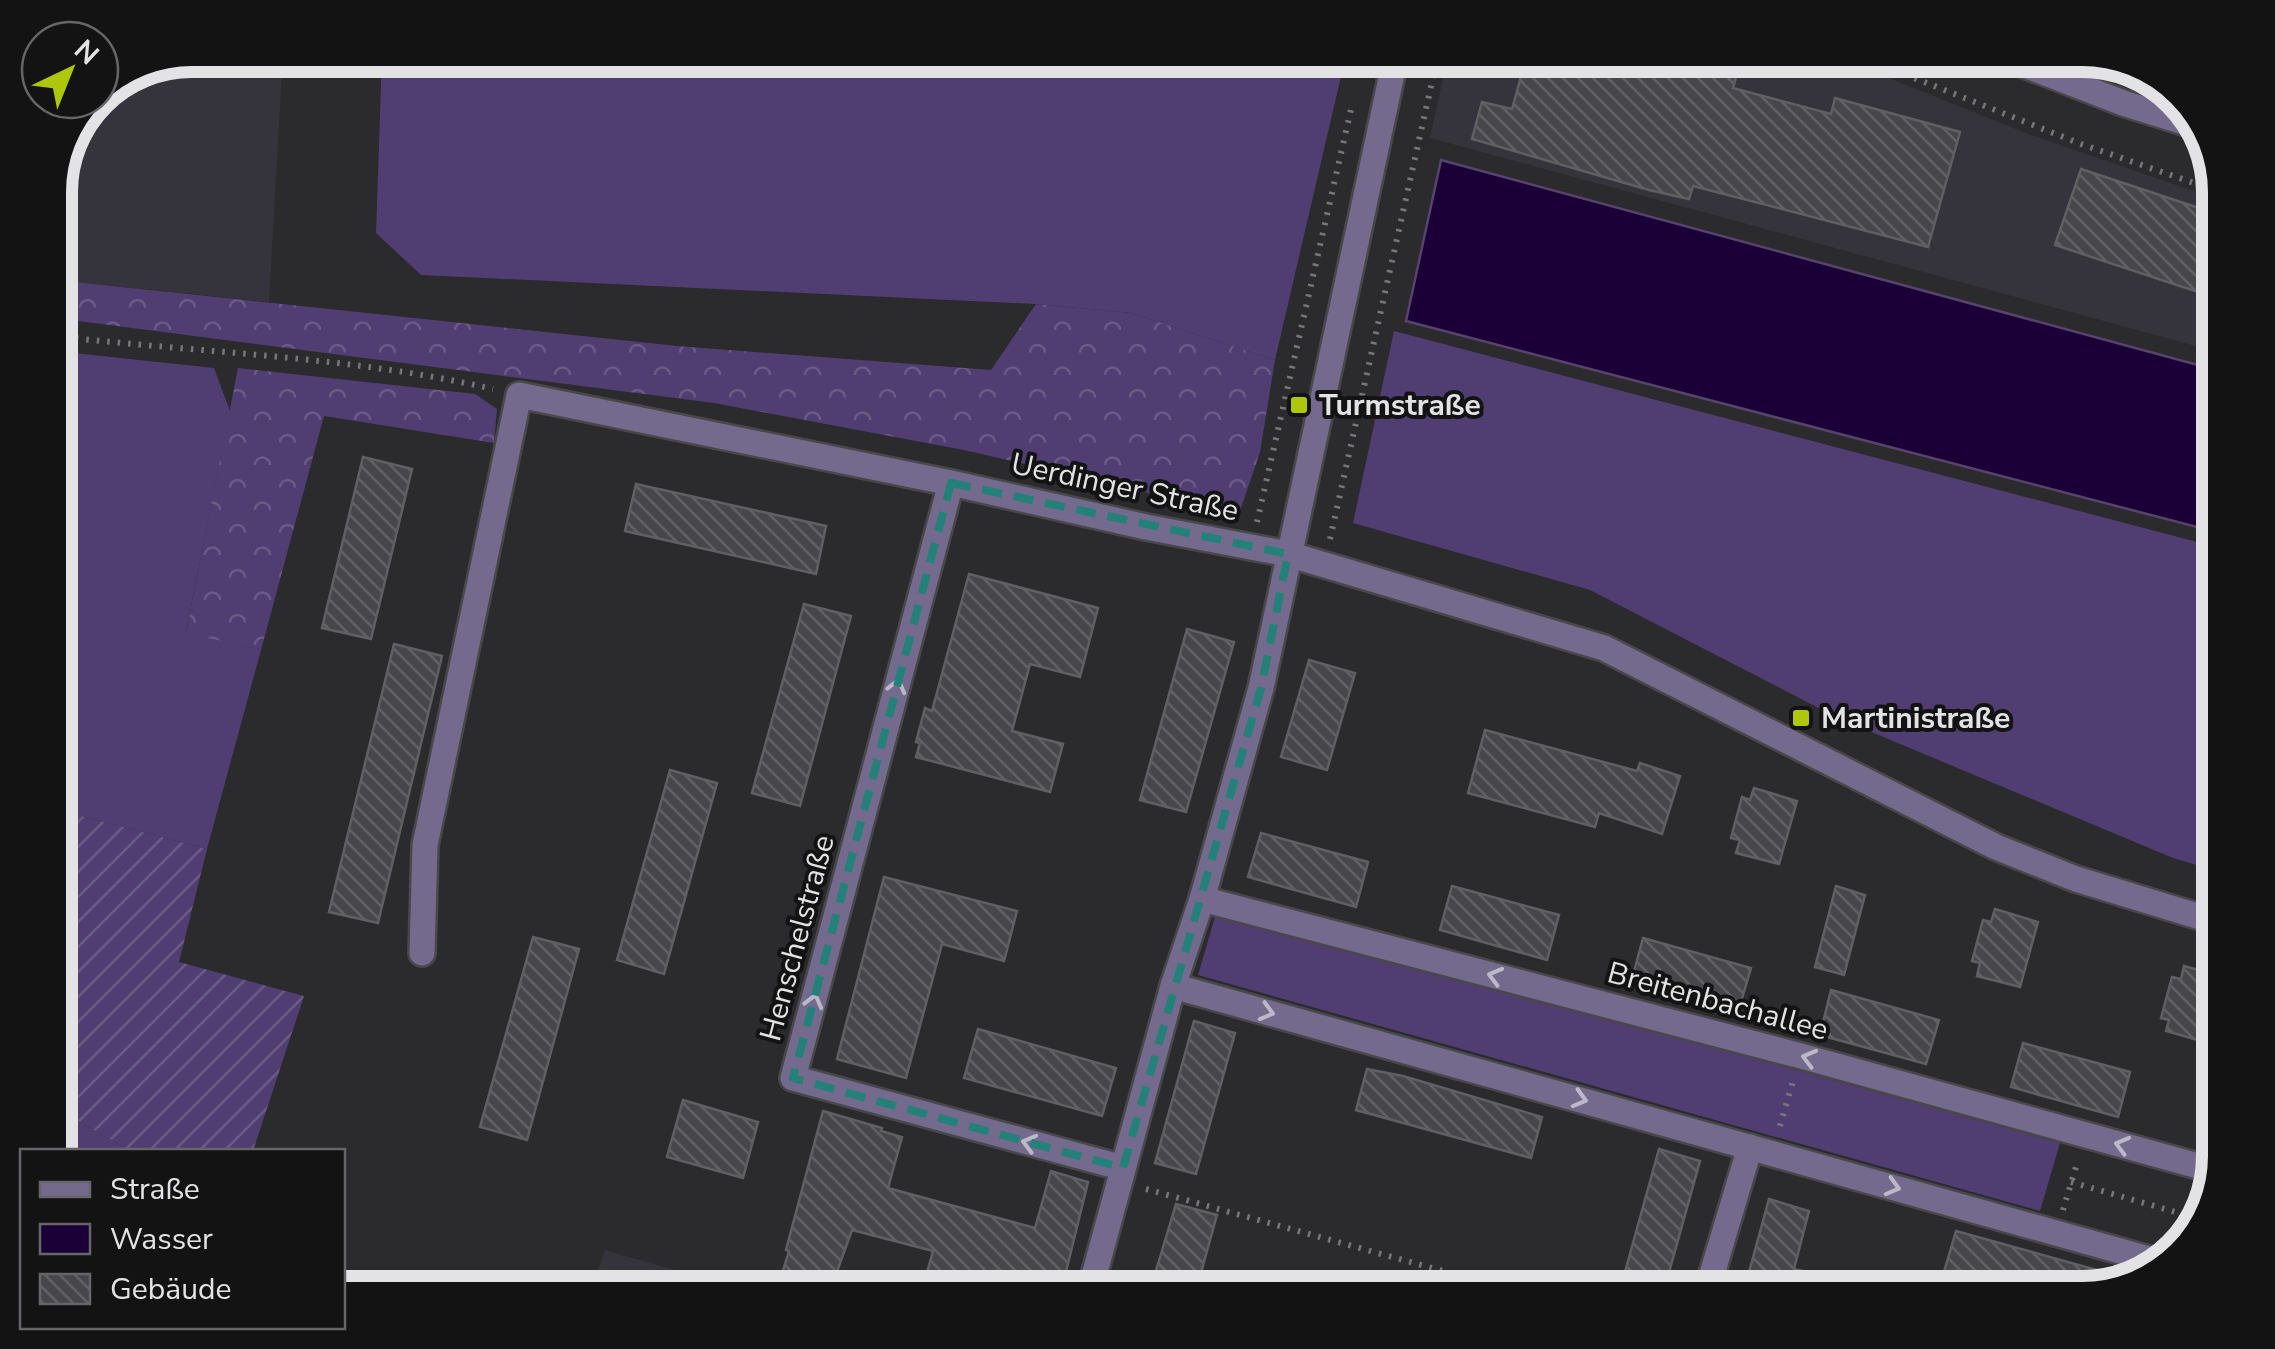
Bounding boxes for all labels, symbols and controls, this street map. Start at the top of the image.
north arrow [20,20,120,120]
text: N [66,31,107,73]
place label: Turmstraße [1319,385,1481,426]
marker: Turmstraße [1288,394,1310,416]
street label: Uerdinger Straße [1007,443,1242,532]
one-way arrow [885,678,906,696]
place label: Martinistraße [1821,698,2010,739]
marker: Martinistraße [1790,707,1812,729]
street label: Henschelstraße [750,831,845,1046]
street label: Breitenbachallee [1603,952,1833,1051]
one-way arrow [1487,966,1504,987]
one-way arrow [802,992,823,1010]
one-way arrow [1258,1000,1275,1021]
one-way arrow [1801,1049,1818,1070]
one-way arrow [1571,1088,1588,1109]
one-way arrow [1021,1133,1038,1154]
one-way arrow [2114,1135,2131,1156]
legend [20,1149,345,1329]
text: Straße [110,1169,200,1210]
one-way arrow [1884,1175,1901,1196]
text: Wasser [110,1219,213,1260]
text: Gebäude [110,1269,231,1310]

